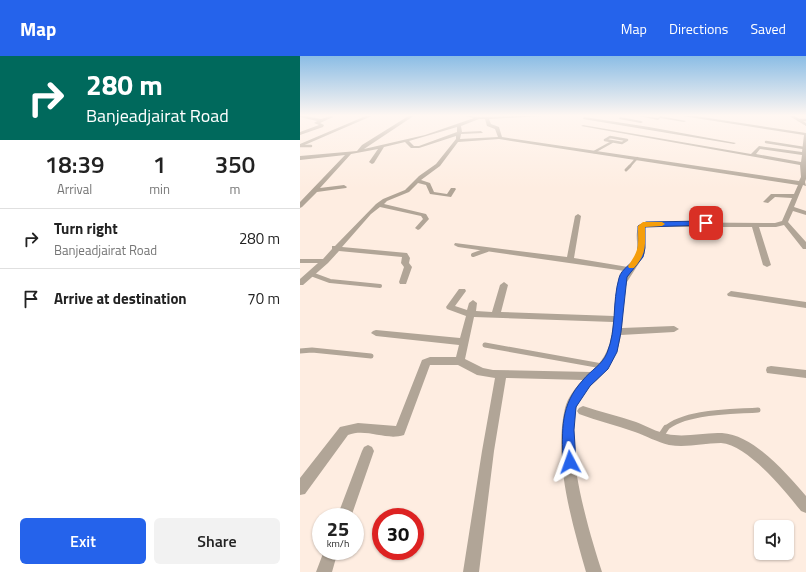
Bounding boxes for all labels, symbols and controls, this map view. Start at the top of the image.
text: Map [20,14,56,43]
text: Map [621,18,647,39]
text: Directions [669,18,728,39]
text: Saved [750,18,786,39]
text: 280 m [86,63,163,106]
icon: right [20,72,72,124]
text: Banjeadjairat Road [86,102,229,129]
text: 18:39 [45,146,104,182]
text: 1 [153,146,166,182]
text: 350 [215,146,255,182]
text: Arrival [57,179,92,199]
text: min [149,179,170,199]
text: m [230,179,240,199]
pin [689,206,723,240]
icon: arrive [695,212,717,234]
text: Turn right [54,217,118,240]
text: 280 m [239,227,280,250]
icon: right [20,228,42,250]
text: Banjeadjairat Road [54,240,157,260]
text: Arrive at destination [54,287,187,310]
text: 70 m [247,287,280,310]
icon: arrive [20,288,42,310]
position arrow [549,441,591,483]
speed limit sign: 30 [372,508,424,560]
text: 25 [327,513,349,544]
button: Exit [20,518,146,564]
button: Share [154,518,280,564]
map controls [754,520,794,560]
button: sound [754,520,794,560]
text: km/h [327,536,349,551]

